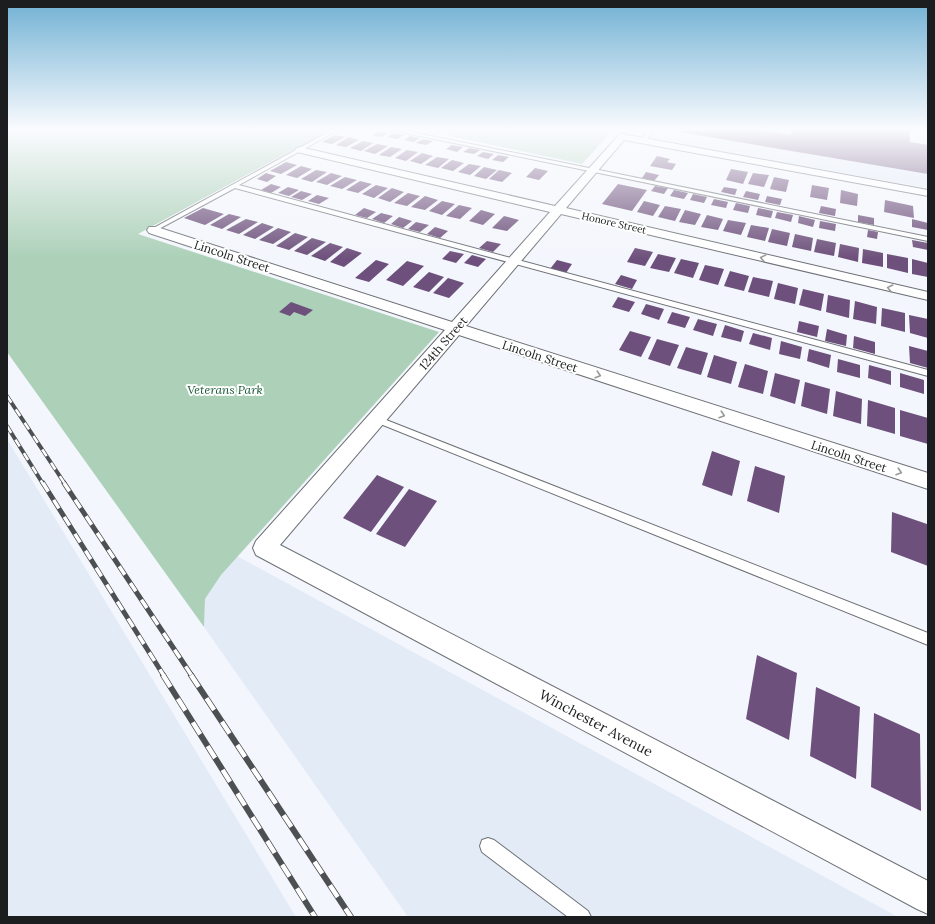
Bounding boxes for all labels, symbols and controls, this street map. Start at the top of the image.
street label: Honore Street [580,209,648,237]
street label: Lincoln Street [192,237,272,275]
one-way arrow [760,255,767,263]
one-way arrow [887,284,893,292]
street label: 124th Street [416,313,471,373]
street label: Lincoln Street [500,337,580,375]
one-way arrow [595,370,602,379]
park label: Veterans Park [187,382,263,397]
one-way arrow [718,410,725,419]
street label: Lincoln Street [809,437,889,475]
one-way arrow [895,467,902,476]
street label: Winchester Avenue [536,685,656,761]

